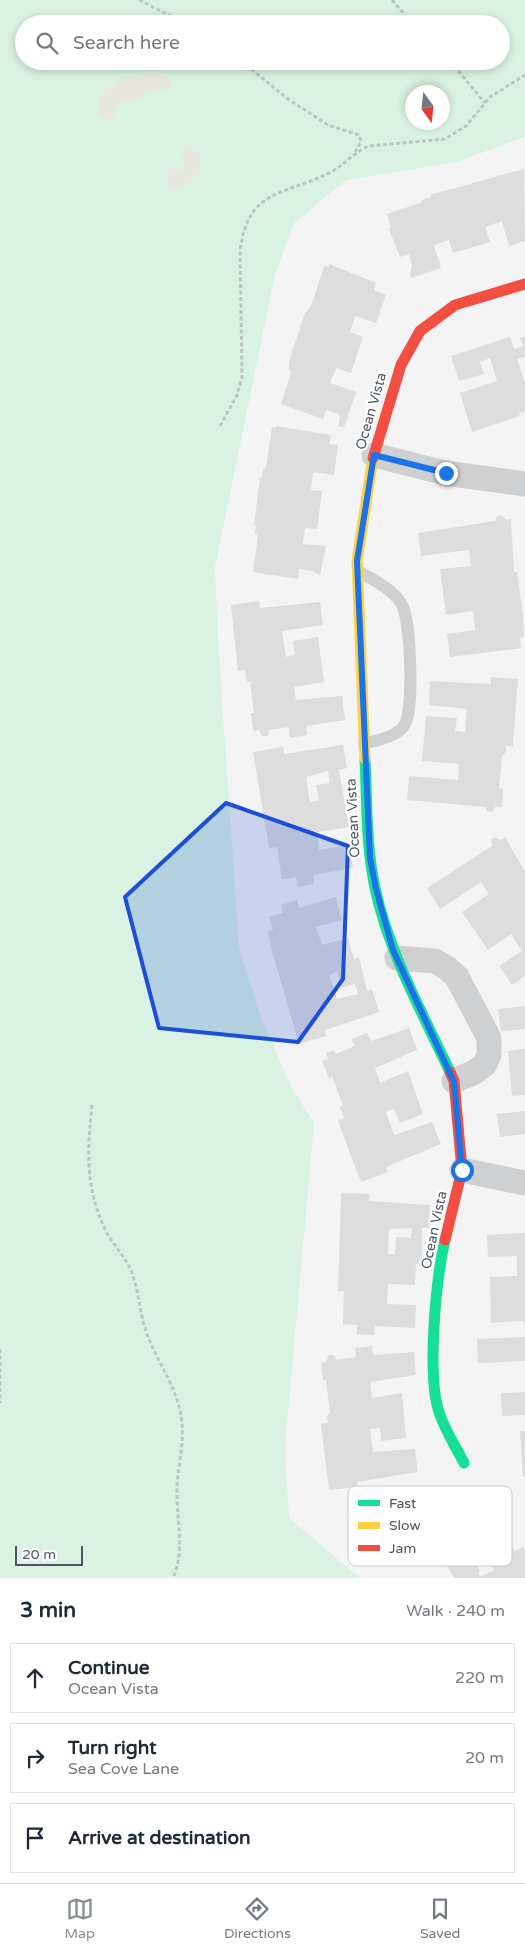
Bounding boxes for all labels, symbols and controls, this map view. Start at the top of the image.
search box [15,15,510,70]
icon: search [33,29,61,57]
text: Search here [73,32,180,54]
north arrow [405,85,450,130]
street label: Ocean Vista [352,370,390,452]
route end [435,462,458,485]
street label: Ocean Vista [342,778,364,858]
route start [451,1159,474,1182]
street label: Ocean Vista [417,1189,451,1271]
legend [348,1486,512,1566]
text: Fast [389,1495,417,1512]
text: Slow [389,1517,421,1534]
text: Jam [389,1540,416,1557]
scale bar [15,1543,82,1566]
text: 20 m [22,1546,56,1563]
text: 3 min [20,1598,76,1623]
text: Walk · 240 m [406,1601,505,1621]
text: Continue [68,1657,150,1679]
icon: ahead [21,1664,49,1692]
text: 220 m [455,1668,504,1688]
text: Ocean Vista [68,1679,159,1699]
text: Turn right [68,1737,156,1759]
icon: right [21,1744,49,1772]
text: 20 m [465,1748,504,1768]
text: Sea Cove Lane [68,1759,179,1779]
icon: arrive [21,1824,49,1852]
text: Arrive at destination [68,1827,251,1849]
tab: Map [65,1895,95,1942]
tab: Directions [224,1895,291,1942]
tab: Saved [420,1895,460,1942]

